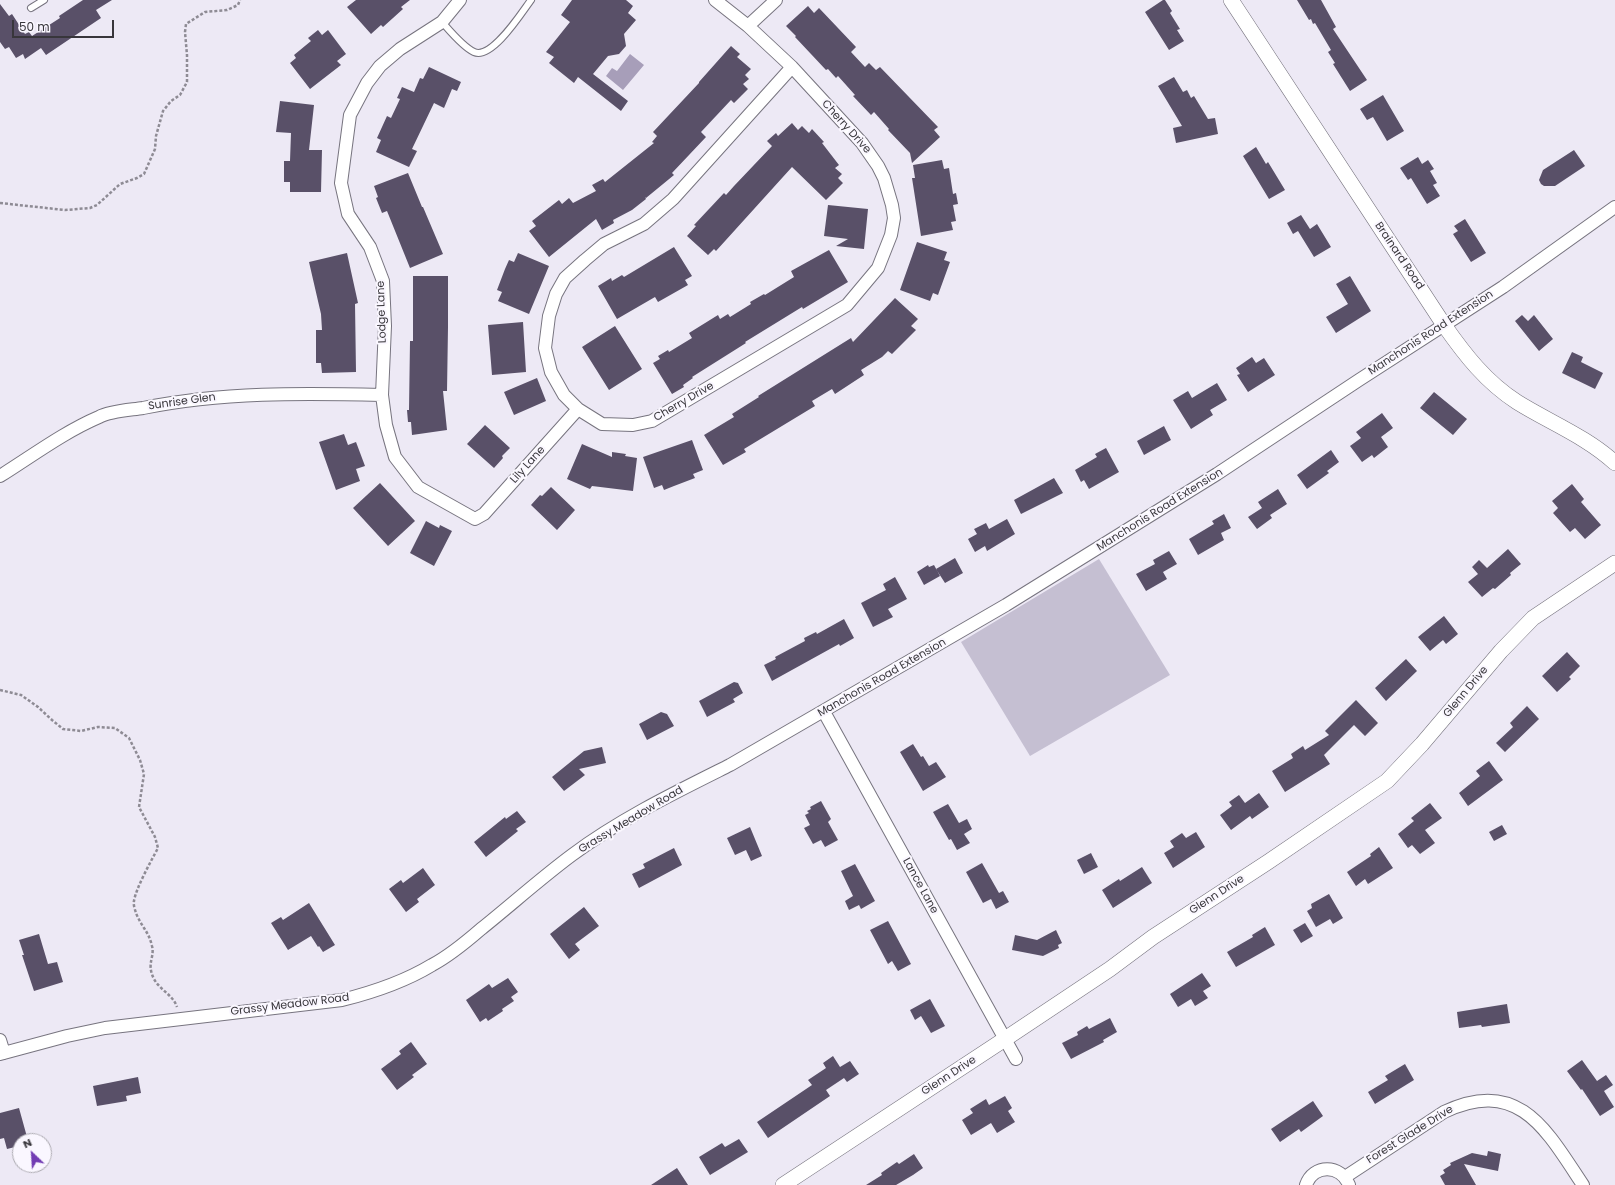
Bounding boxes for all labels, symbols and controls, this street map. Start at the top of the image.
scale bar [14,12,116,38]
text: 50 m [19,18,50,35]
street label: Cherry Drive [819,98,873,156]
street label: Brainard Road [1372,220,1426,292]
street label: Lodge Lane [374,281,390,343]
street label: Manchonis Road Extension [1366,288,1496,378]
street label: Cherry Drive [652,379,716,425]
street label: Sunrise Glen [147,391,217,413]
street label: Lily Lane [508,444,548,486]
street label: Manchonis Road Extension [1095,466,1225,554]
street label: Manchonis Road Extension [815,636,949,720]
street label: Glenn Drive [1441,664,1491,720]
street label: Grassy Meadow Road [576,784,686,856]
street label: Lance Lane [899,856,941,916]
street label: Glenn Drive [1187,872,1247,918]
street label: Grassy Meadow Road [230,991,350,1019]
street label: Glenn Drive [919,1053,979,1099]
street label: Forest Glade Drive [1364,1103,1456,1167]
north arrow [12,1133,52,1173]
text: N [20,1134,34,1152]

